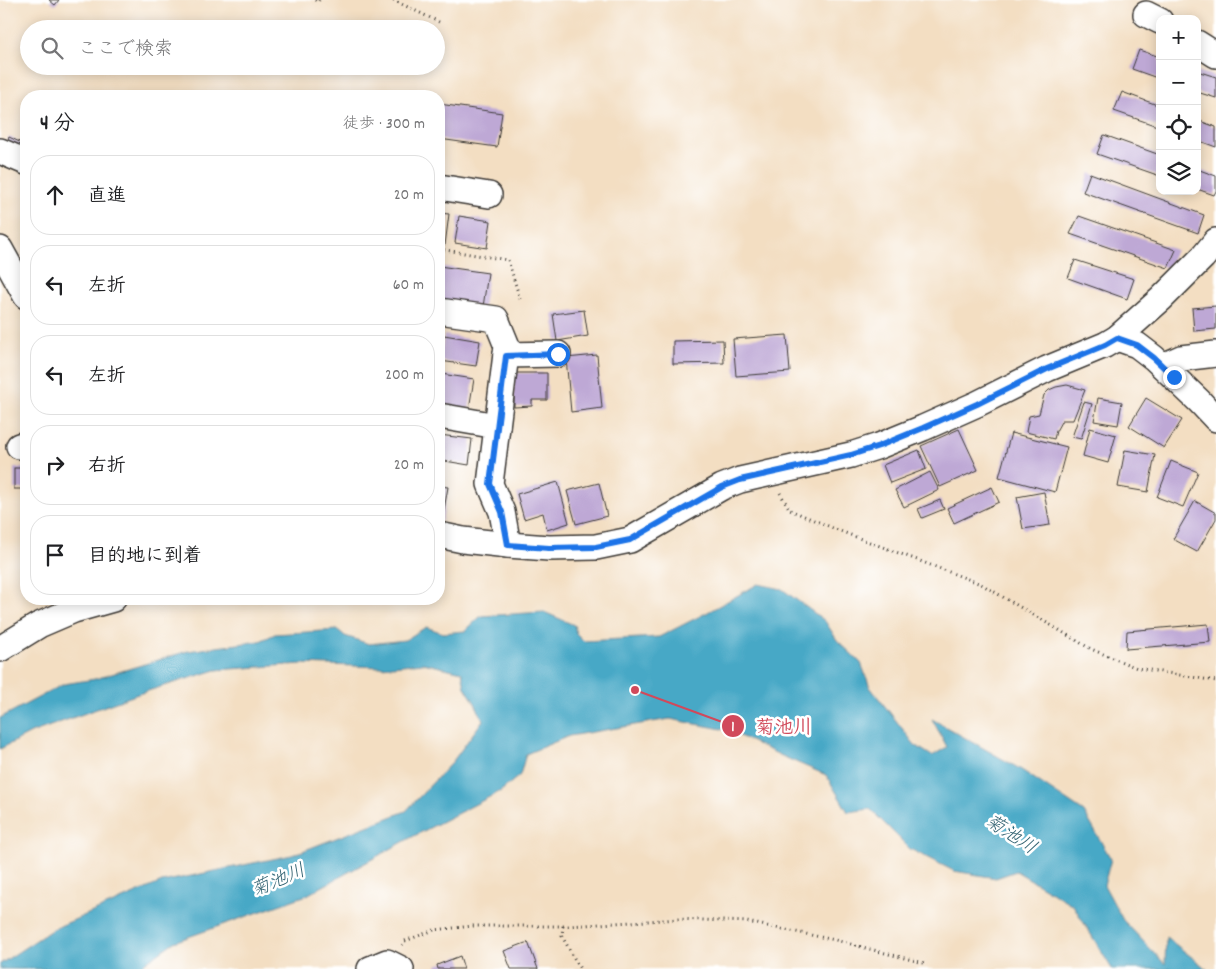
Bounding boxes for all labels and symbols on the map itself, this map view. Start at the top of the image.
route start [547,343,570,366]
route end [1163,366,1186,389]
callout: 菊池川 [720,709,822,743]
text: 菊池川 [755,716,813,743]
text: 1 [731,717,735,739]
water label: 菊池川 [979,809,1041,863]
water label: 菊池川 [247,858,311,906]

